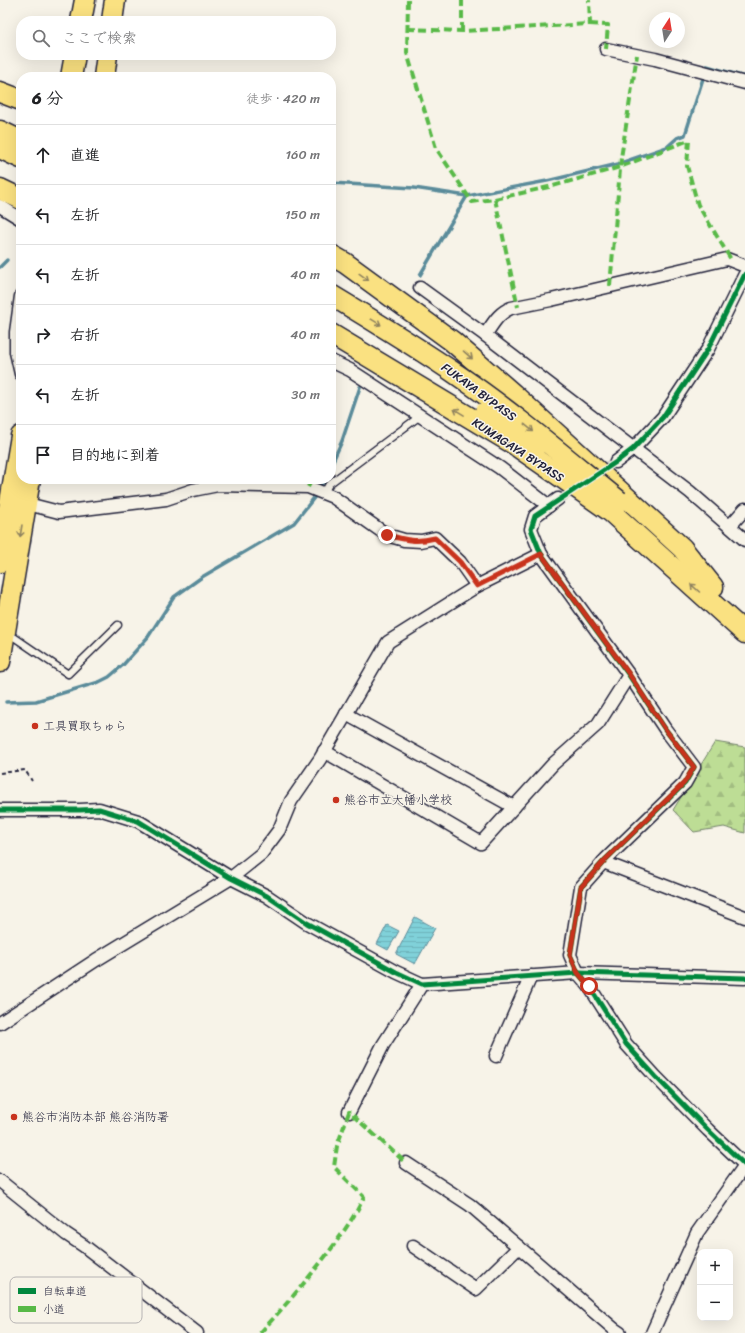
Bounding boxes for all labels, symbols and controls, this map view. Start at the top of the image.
north arrow [649,12,685,48]
search box [16,16,336,60]
text: ここで検索 [62,25,137,51]
icon: search [30,27,52,49]
text: 6 分 [32,83,63,113]
text: 徒歩 · 420 m [247,87,320,110]
text: 直進 [70,142,100,168]
text: 160 m [285,143,320,166]
icon: ahead [32,144,54,166]
text: 左折 [70,202,100,228]
text: 150 m [285,203,320,226]
icon: left [32,204,54,226]
text: 左折 [70,262,100,288]
text: 40 m [290,263,320,286]
icon: left [32,264,54,286]
one-way arrow [358,273,369,281]
one-way arrow [370,319,382,327]
text: 右折 [70,322,100,348]
text: 40 m [290,323,320,346]
icon: right [32,324,54,346]
one-way arrow [462,350,473,359]
street label: FUKAYA BYPASS [436,357,522,427]
text: 左折 [70,382,100,408]
text: 30 m [291,383,320,406]
icon: left [32,384,54,406]
one-way arrow [453,407,465,415]
street label: KUMAGAYA BYPASS [467,412,569,489]
one-way arrow [524,424,534,433]
text: 目的地に到着 [70,442,160,468]
icon: arrive [32,444,54,466]
one-way arrow [17,524,25,537]
route end [378,526,396,544]
one-way arrow [690,584,701,593]
place label: 工具買取ちゅら [43,715,127,737]
marker: 工具買取ちゅら [30,721,40,731]
place label: 熊谷市立大幡小学校 [344,789,452,811]
marker: 熊谷市立大幡小学校 [331,795,341,805]
route start [580,977,598,995]
place label: 熊谷市消防本部 熊谷消防署 [22,1106,169,1128]
marker: 熊谷市消防本部 熊谷消防署 [9,1112,19,1122]
map controls [697,1249,733,1321]
button: + [697,1249,733,1285]
legend [10,1277,142,1323]
text: 自転車道 [43,1282,87,1301]
button: − [697,1285,733,1321]
text: 小道 [43,1300,65,1319]

